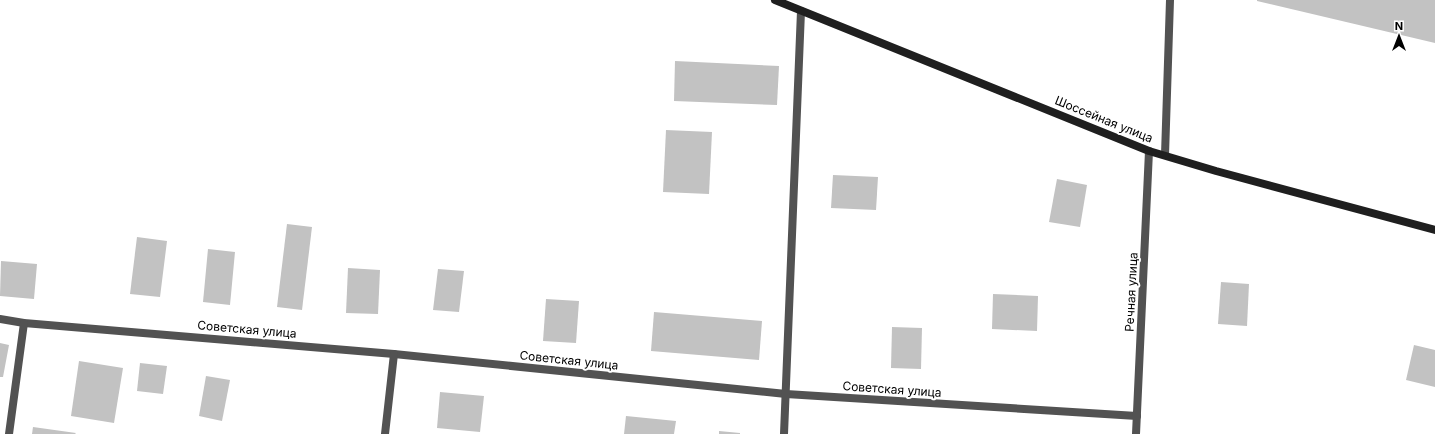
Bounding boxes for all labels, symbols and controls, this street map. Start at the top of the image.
north arrow [1379,16,1419,56]
text: N [1395,19,1403,33]
street label: Шоссейная улица [1053,92,1155,146]
street label: Речная улица [1121,252,1141,332]
street label: Советская улица [197,317,297,341]
street label: Советская улица [519,347,619,373]
street label: Советская улица [842,378,942,400]

